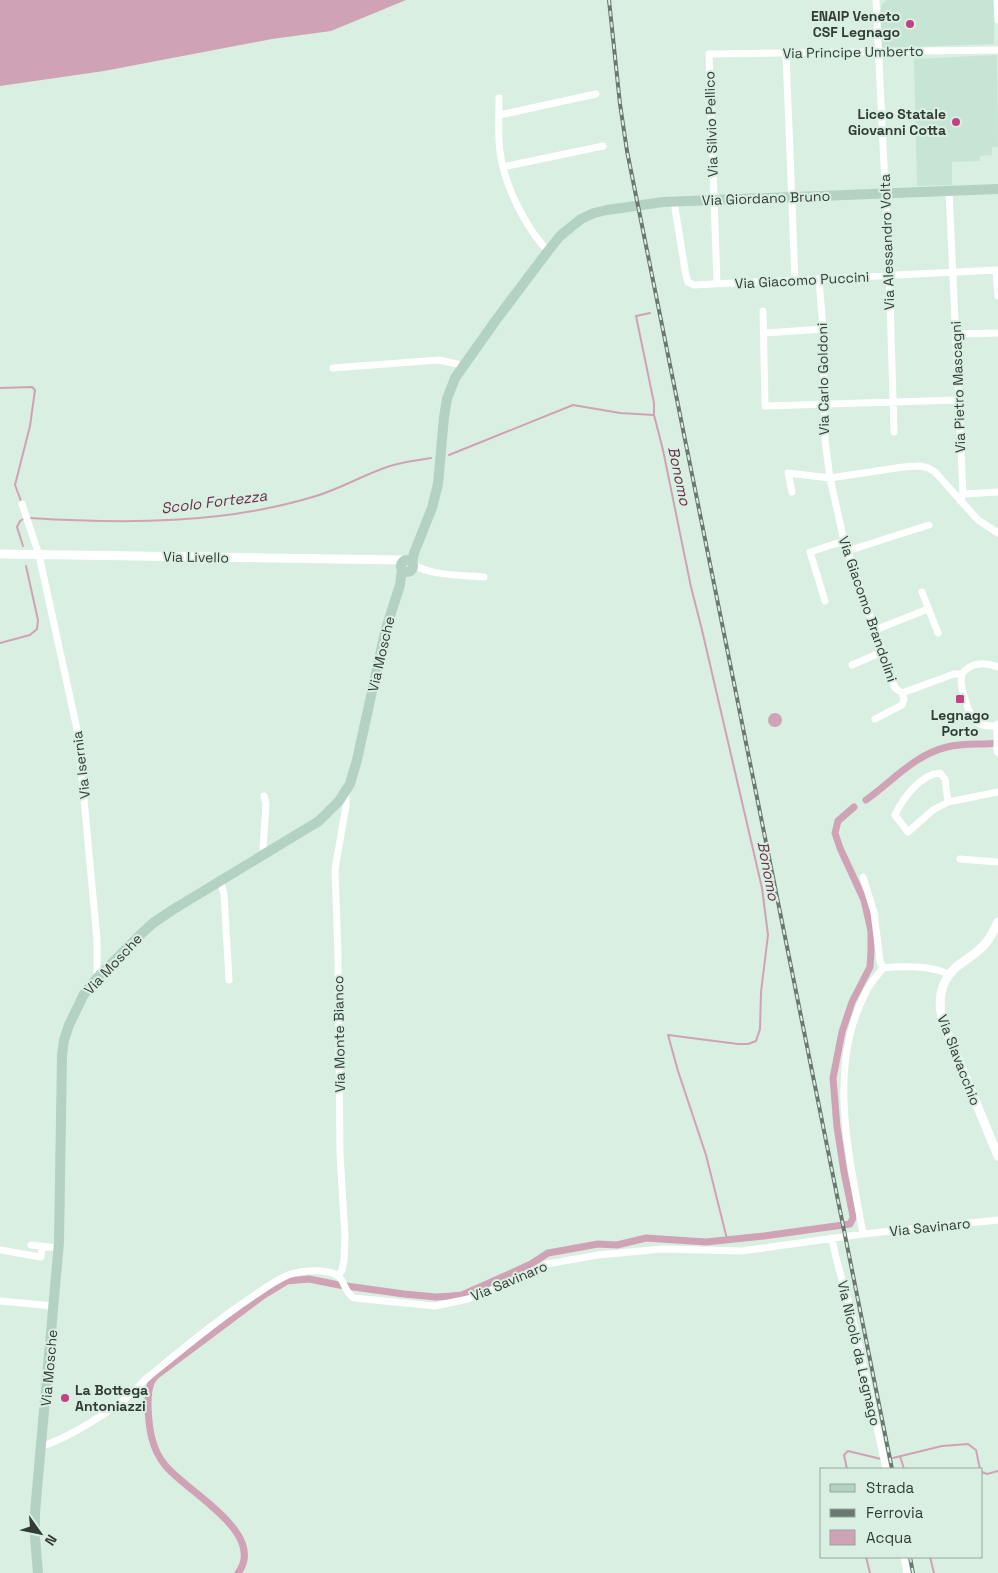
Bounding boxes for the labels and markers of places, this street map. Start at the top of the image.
place label: ENAIP Veneto CSF Legnago [811,7,900,41]
marker: ENAIP Veneto CSF Legnago [904,18,916,30]
place label: Liceo Statale Giovanni Cotta [848,105,946,139]
marker: Liceo Statale Giovanni Cotta [950,116,962,128]
marker: Legnago Porto [954,693,966,705]
place label: Legnago Porto [931,706,989,740]
place label: La Bottega Antoniazzi [75,1381,148,1415]
marker: La Bottega Antoniazzi [59,1392,71,1404]

